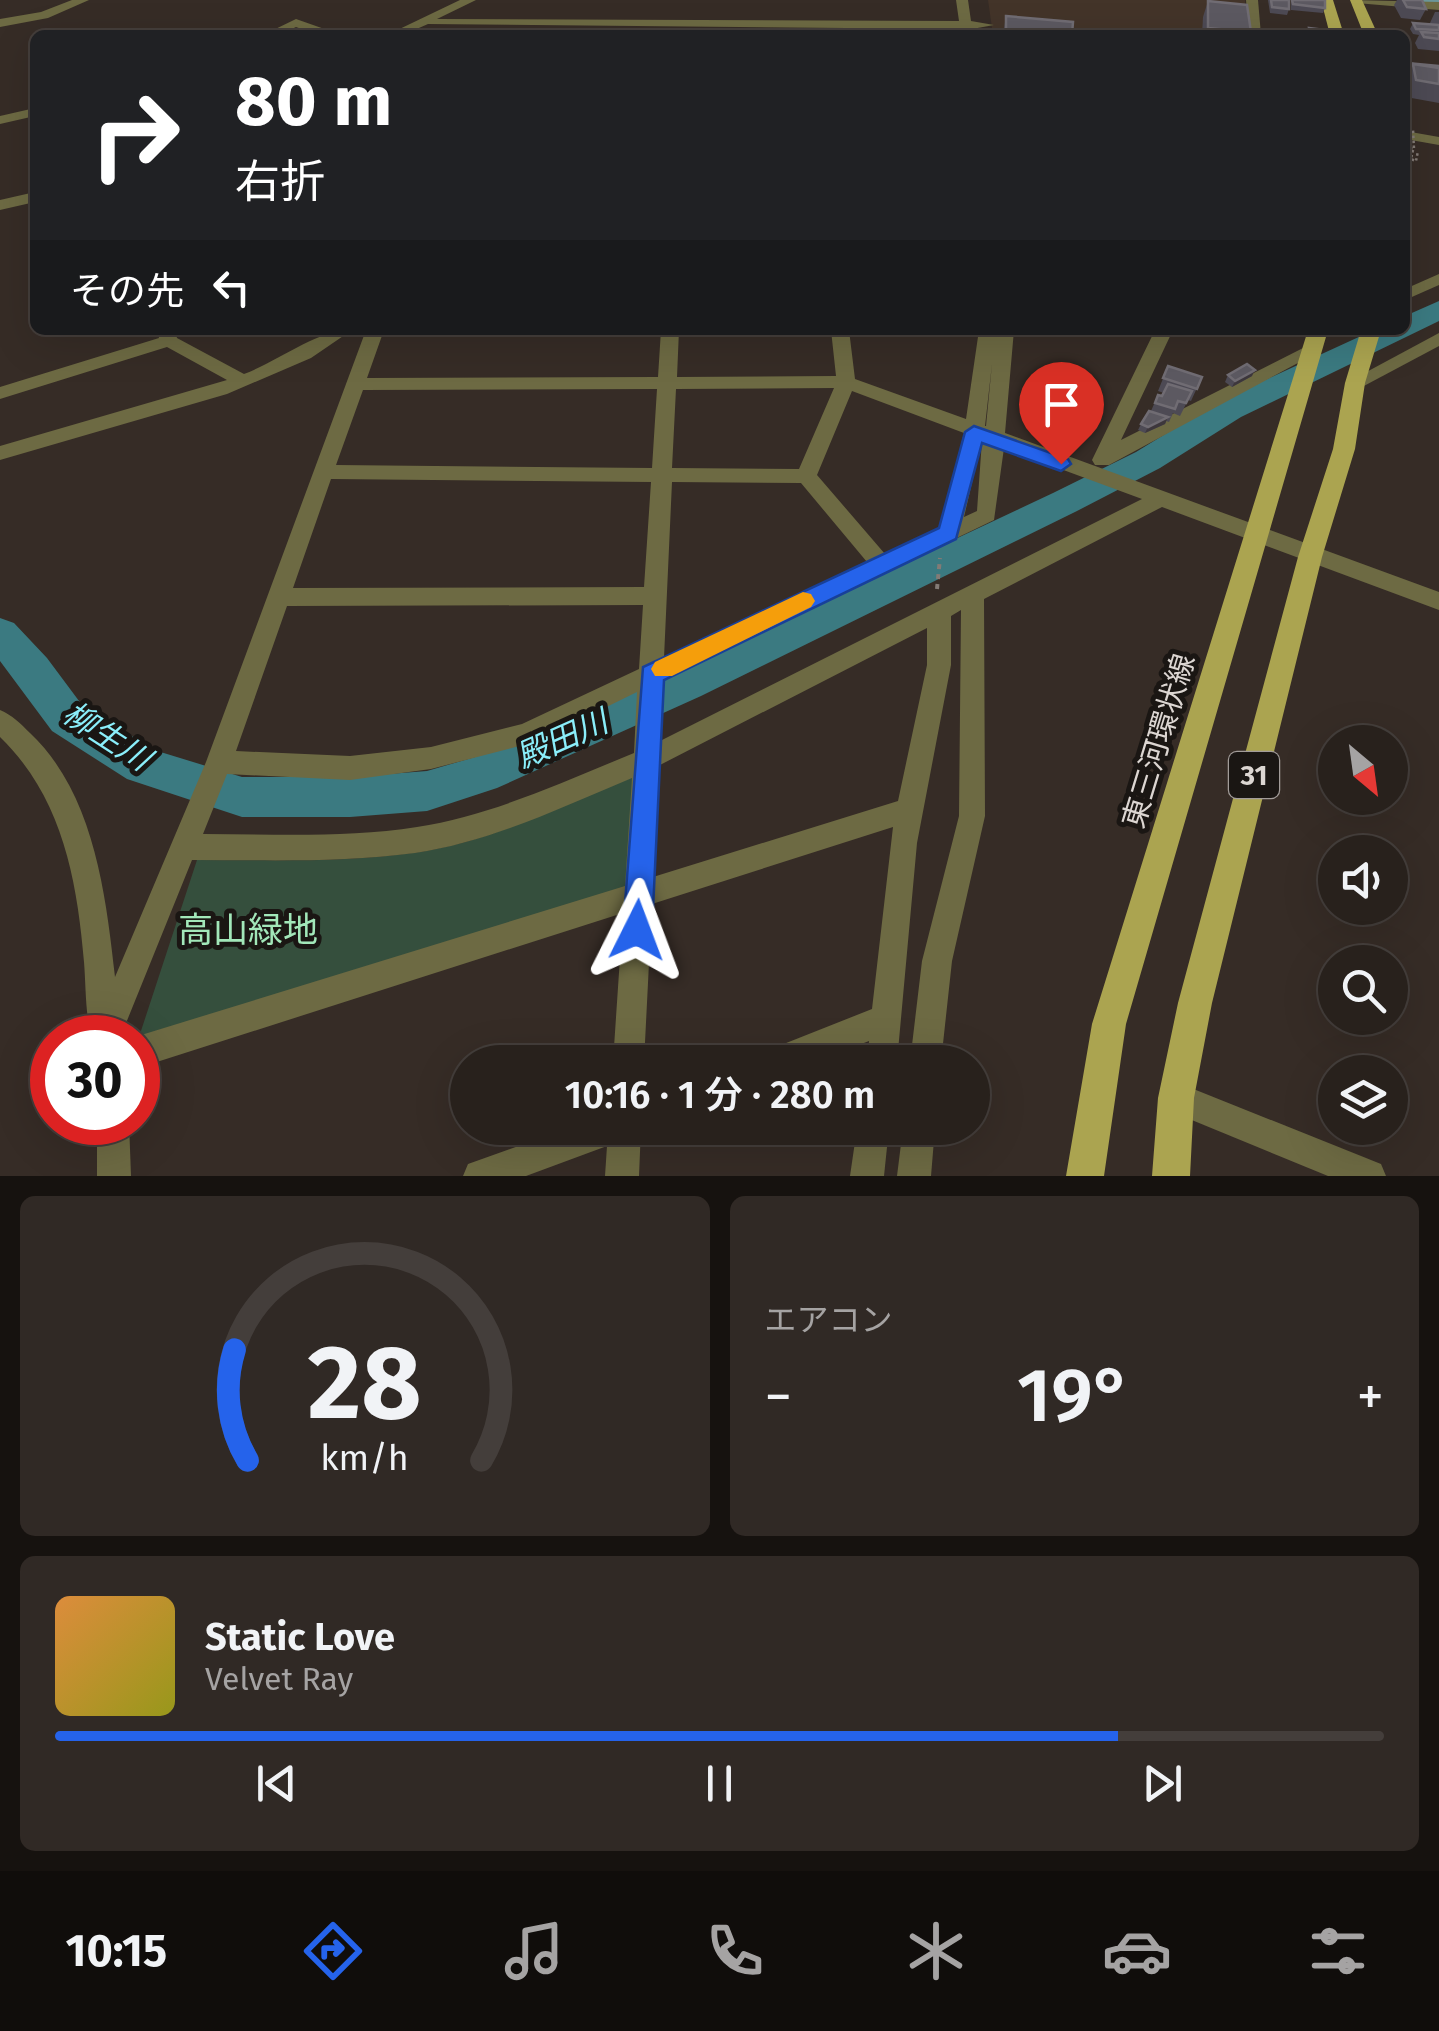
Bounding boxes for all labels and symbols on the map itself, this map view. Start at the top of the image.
pin [1019,362,1104,465]
street label: 東三河環状線 [1115,650,1203,832]
water label: 柳生川 [56,694,160,780]
water label: 殿田川 [510,701,616,776]
north arrow [1318,725,1408,815]
road number: 31 [1229,752,1279,798]
position arrow [585,878,689,982]
park label: 高山緑地 [178,909,318,951]
speed limit sign: 30 [30,1015,160,1145]

